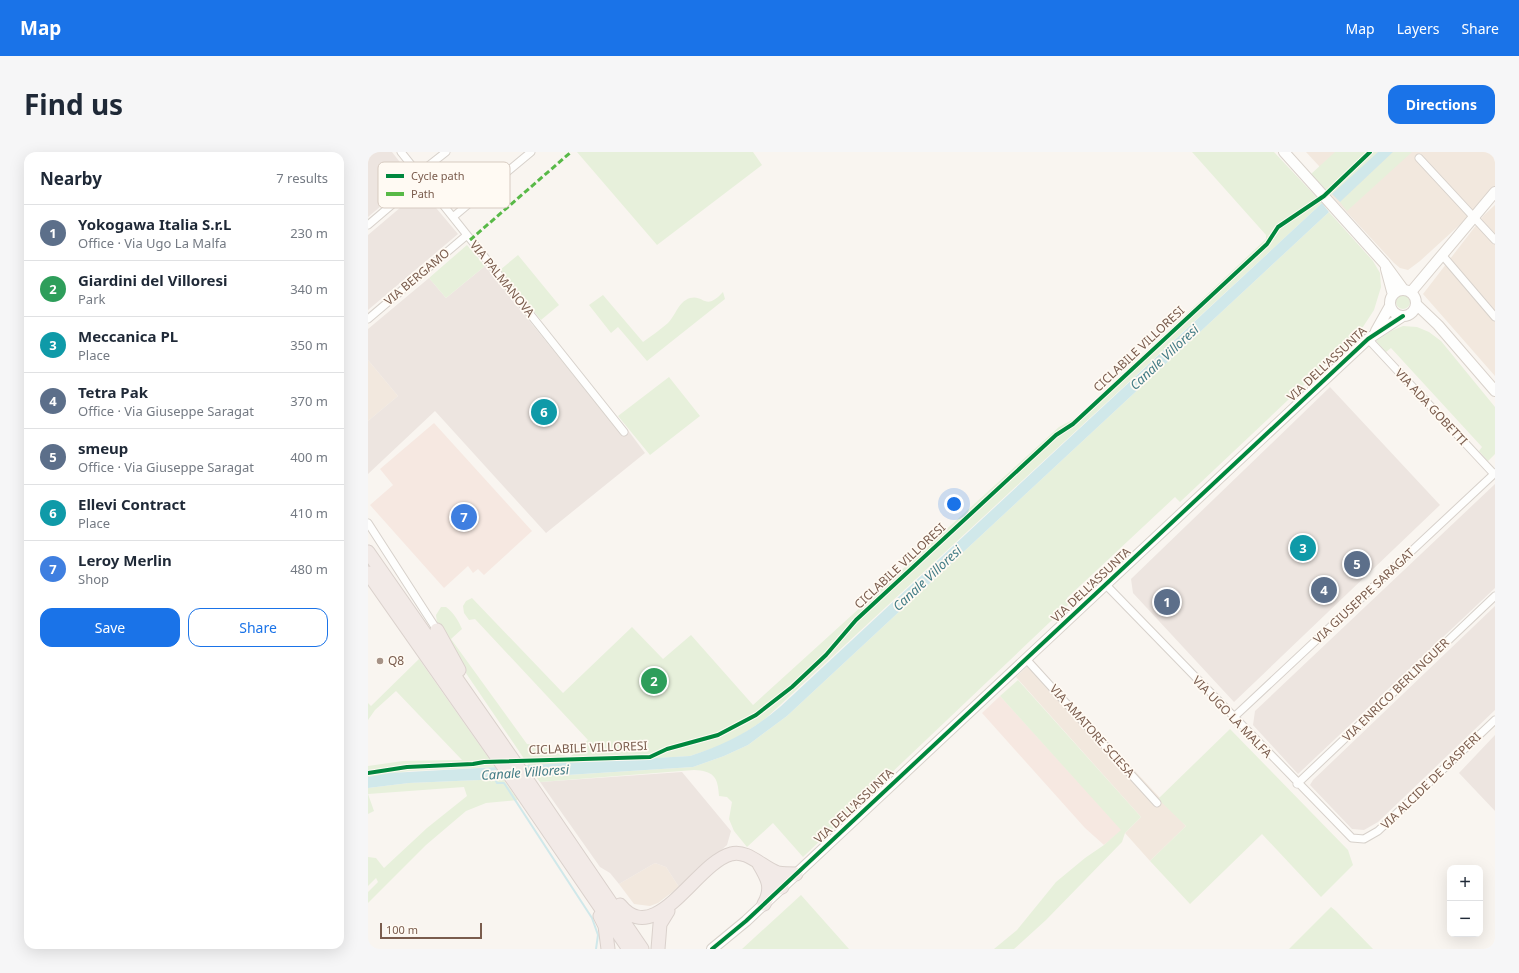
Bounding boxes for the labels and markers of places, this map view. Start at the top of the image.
pin: 6 [531,397,557,427]
pin: 7 [451,502,477,532]
pin: 3 [1290,533,1316,563]
pin: 5 [1344,549,1370,579]
pin: 4 [1311,575,1337,605]
pin: 1 [1154,587,1180,617]
place label: Q8 [388,652,404,669]
marker: Q8 [375,656,385,666]
pin: 2 [641,666,667,696]

